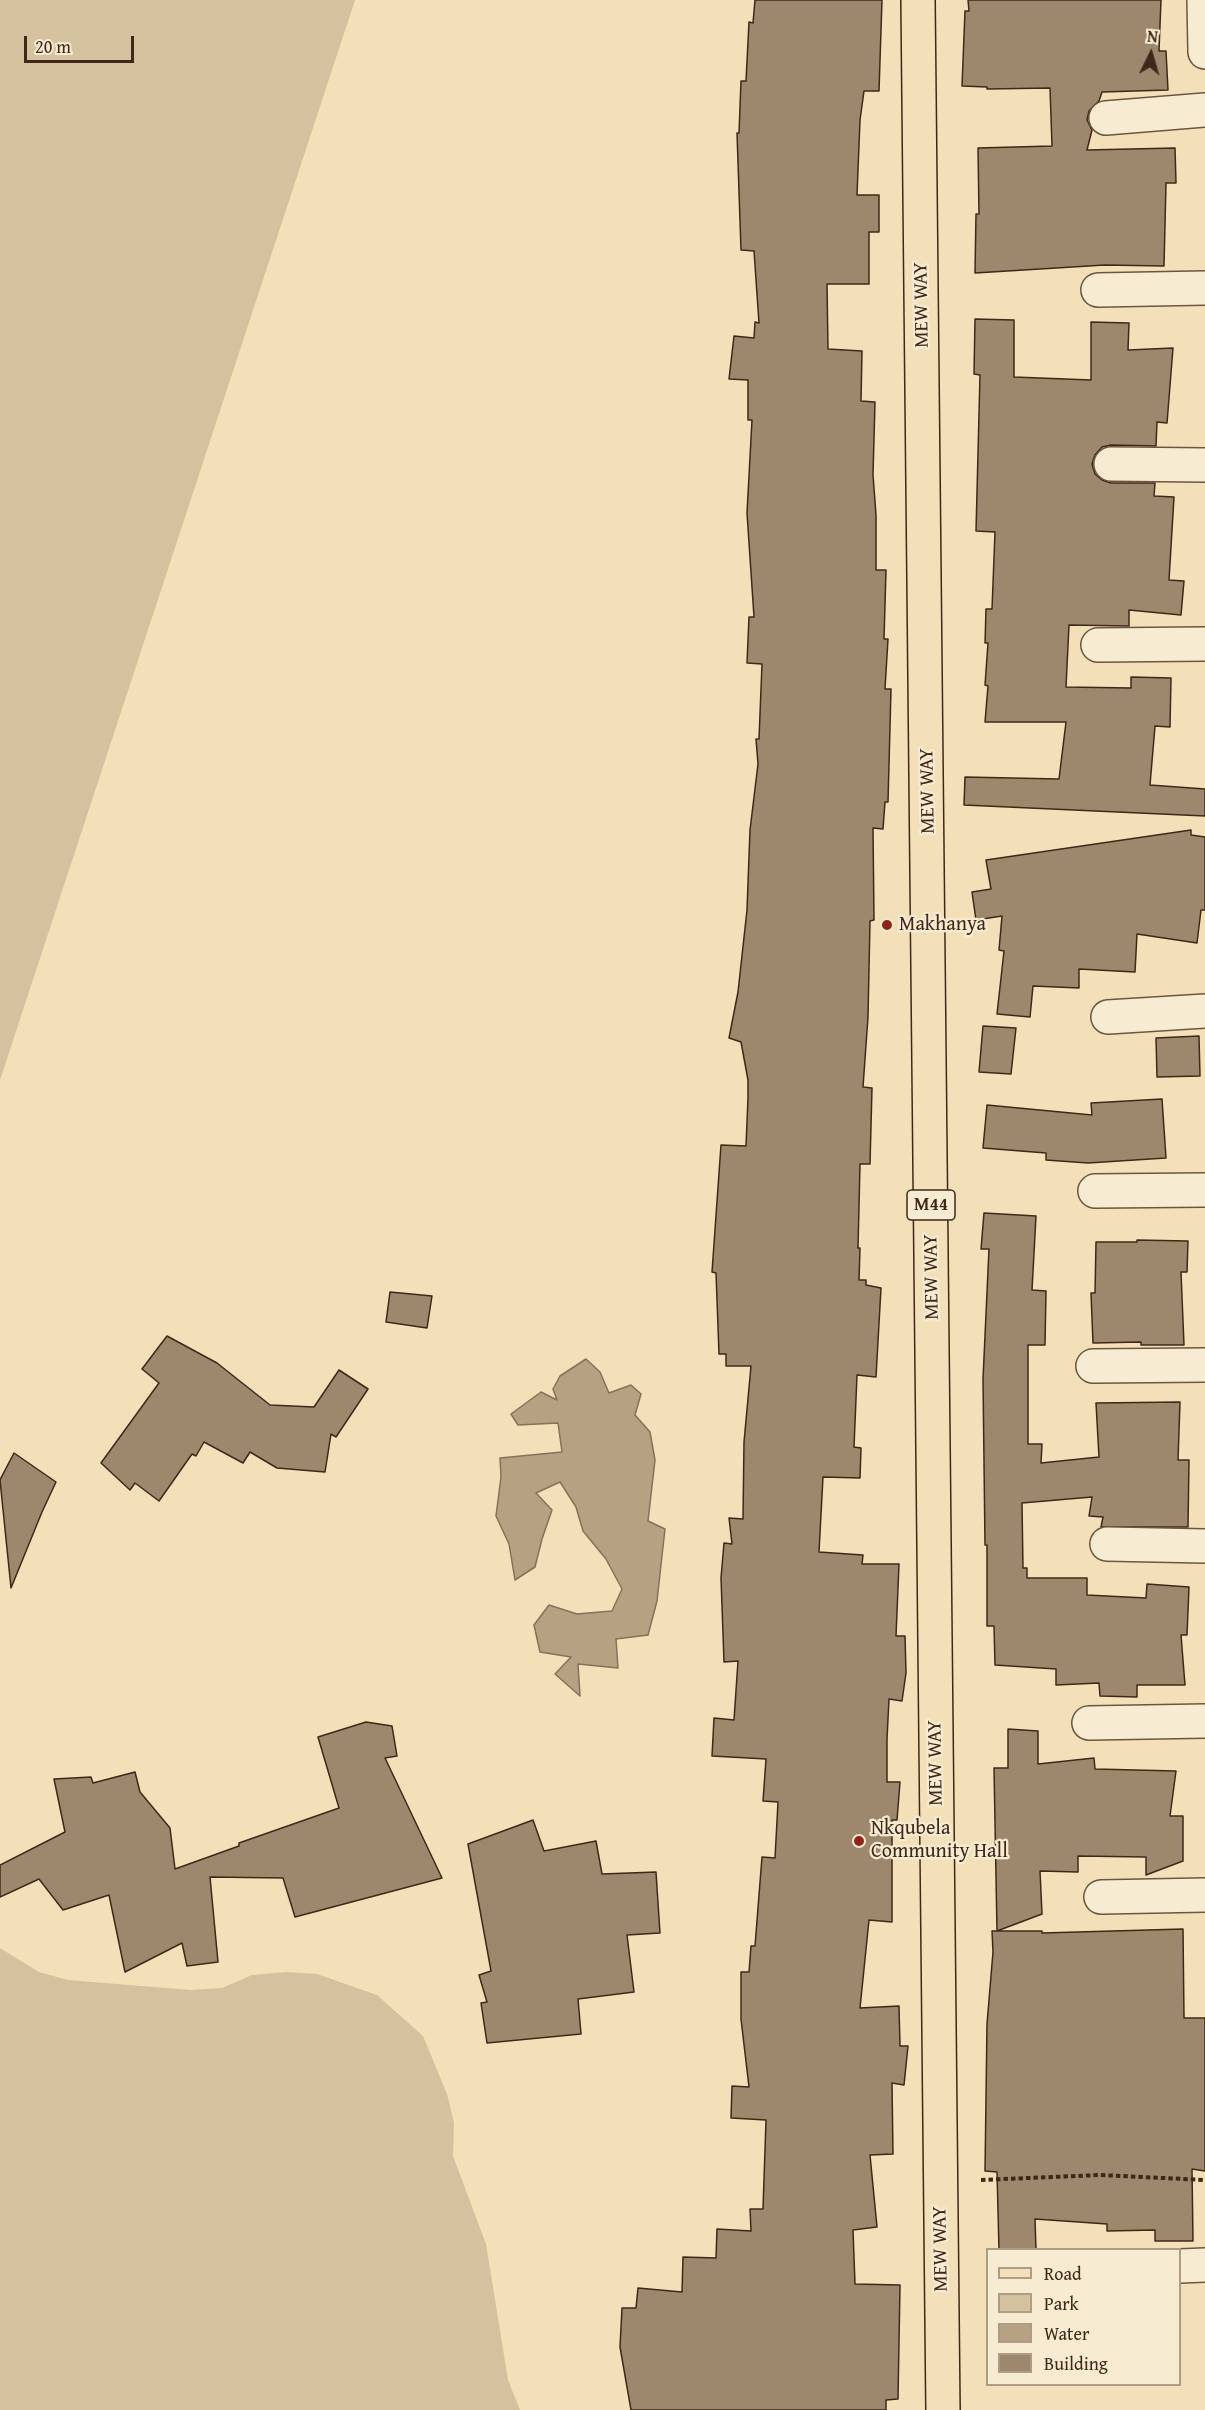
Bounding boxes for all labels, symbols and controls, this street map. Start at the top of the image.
scale bar [27,24,136,62]
north arrow [1121,24,1181,84]
text: N [1146,24,1159,48]
text: 20 m [35,33,71,60]
street label: MEW WAY [909,262,935,348]
street label: MEW WAY [915,748,941,834]
place label: Makhanya [899,913,986,937]
marker: Makhanya [880,918,894,932]
road number: M44 [907,1190,955,1220]
street label: MEW WAY [919,1234,945,1320]
street label: MEW WAY [923,1720,949,1806]
place label: Nkqubela Community Hall [871,1817,1008,1864]
marker: Nkqubela Community Hall [852,1834,866,1848]
street label: MEW WAY [928,2206,954,2292]
legend [986,2248,1181,2386]
text: Road [1044,2260,1082,2287]
text: Park [1044,2290,1079,2317]
text: Water [1044,2320,1089,2347]
text: Building [1044,2350,1108,2377]

